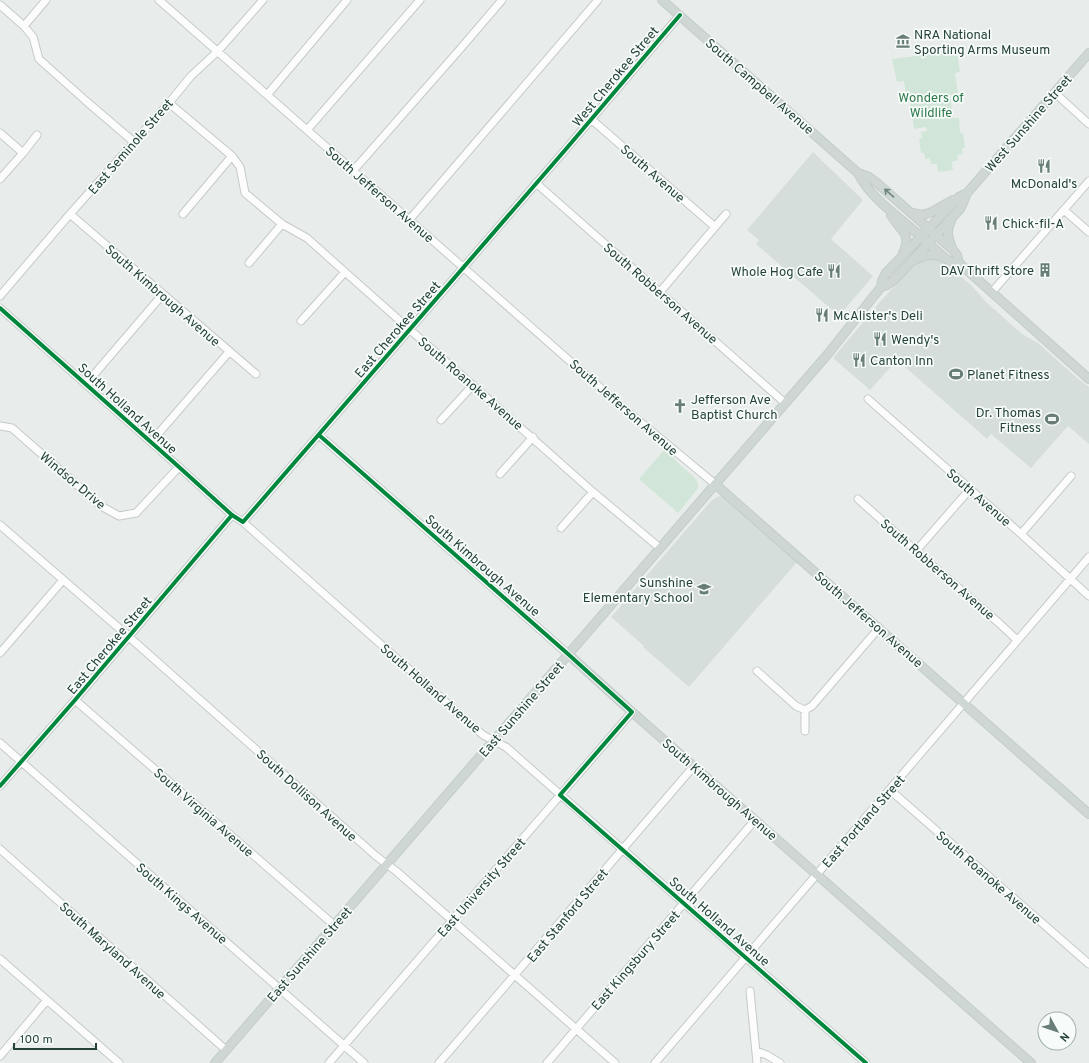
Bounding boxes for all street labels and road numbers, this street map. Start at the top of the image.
street label: West Cherokee Street [570,24,663,131]
street label: South Campbell Avenue [701,36,816,139]
street label: West Sunshine Street [983,72,1076,176]
street label: East Seminole Street [86,96,177,198]
street label: South Avenue [616,142,687,207]
street label: South Jefferson Avenue [321,144,436,247]
street label: South Robberson Avenue [599,241,720,348]
street label: South Kimbrough Avenue [101,242,222,351]
street label: East Cherokee Street [352,279,445,382]
street label: South Roanoke Avenue [414,334,526,435]
street label: South Jefferson Avenue [565,357,680,460]
street label: South Holland Avenue [74,361,180,458]
street label: Windsor Drive [36,449,108,514]
street label: South Avenue [942,466,1013,531]
street label: South Kimbrough Avenue [421,512,542,621]
street label: South Robberson Avenue [876,517,997,624]
street label: South Jefferson Avenue [810,569,925,672]
street label: East Cherokee Street [65,594,156,699]
street label: South Holland Avenue [376,641,483,738]
street label: East Sunshine Street [477,659,568,761]
street label: South Kimbrough Avenue [658,736,779,845]
street label: South Dollison Avenue [252,747,359,846]
street label: South Virginia Avenue [149,766,256,861]
street label: East Portland Street [820,773,909,872]
street label: South Roanoke Avenue [932,828,1044,929]
street label: East University Street [435,835,530,941]
street label: South Kings Avenue [132,860,230,949]
street label: East Stanford Street [525,866,612,966]
street label: South Holland Avenue [665,874,772,971]
street label: South Maryland Avenue [55,900,168,1003]
street label: East Sunshine Street [265,904,356,1006]
street label: East Kingsbury Street [589,908,684,1014]

